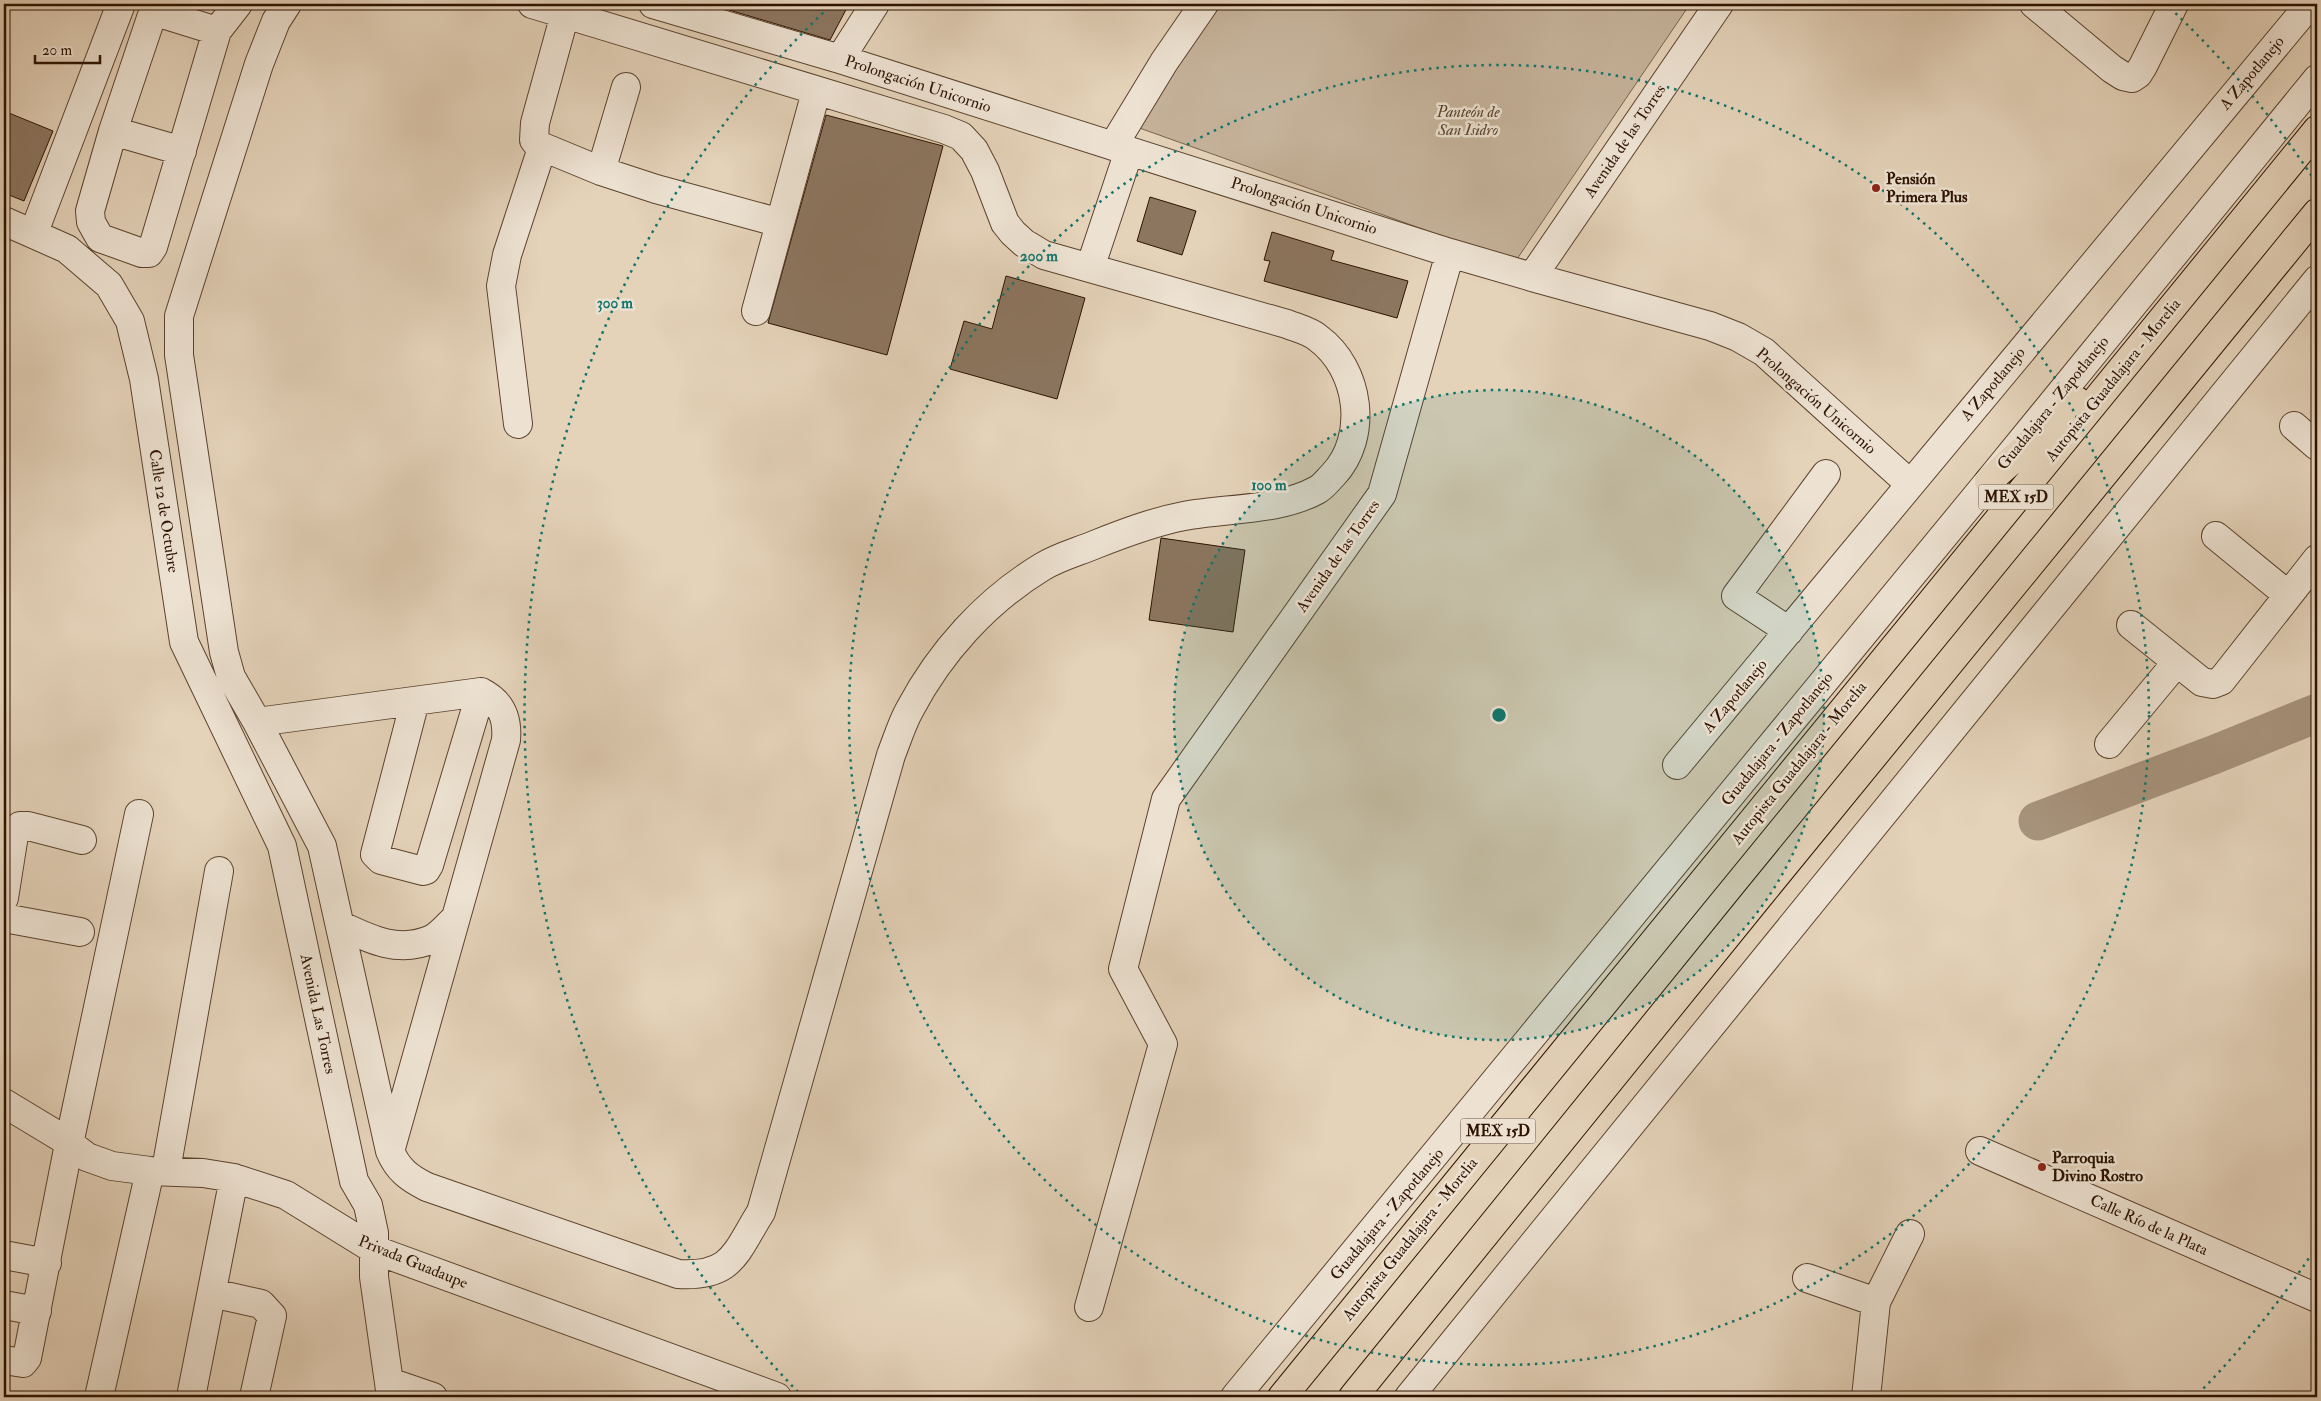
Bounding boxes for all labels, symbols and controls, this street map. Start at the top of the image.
scale bar [35,32,100,64]
street label: A Zapotlanejo [2215,32,2290,115]
text: 20 m [42,41,72,60]
street label: Prolongación Unicornio [842,51,994,117]
street label: Avenida de las Torres [1579,80,1670,202]
park label: Panteón de San Isidro [1435,102,1500,140]
place label: Pensión Primera Plus [1886,169,1968,207]
street label: Prolongación Unicornio [1228,173,1380,239]
marker: Pensión Primera Plus [1870,182,1882,194]
text: 200 m [1020,247,1058,266]
text: 300 m [597,294,633,313]
street label: Autopista Guadalajara - Morelia [2040,294,2186,467]
street label: Guadalajara - Zapotlanejo [1993,332,2114,475]
street label: Prolongación Unicornio [1752,343,1880,459]
street label: A Zapotlanejo [1956,343,2031,426]
street label: Calle 12 de Octubre [144,448,184,575]
text: 100 m [1251,476,1287,495]
road number: MEX 15D [1978,484,2054,510]
street label: Avenida de las Torres [1291,496,1384,617]
street label: A Zapotlanejo [1698,655,1773,738]
street label: Guadalajara - Zapotlanejo [1717,668,1838,811]
street label: Autopista Guadalajara - Morelia [1726,677,1872,850]
centre of rings [1490,706,1508,724]
street label: Avenida Las Torres [295,951,340,1076]
road number: MEX 15D [1460,1118,1536,1144]
street label: Guadalajara - Zapotlanejo [1326,1144,1449,1285]
place label: Parroquia Divino Rostro [2052,1148,2143,1186]
street label: Autopista Guadalajara - Morelia [1337,1153,1483,1326]
marker: Parroquia Divino Rostro [2036,1161,2048,1173]
street label: Calle Río de la Plata [2087,1190,2211,1260]
street label: Privada Guadaupe [355,1231,471,1294]

